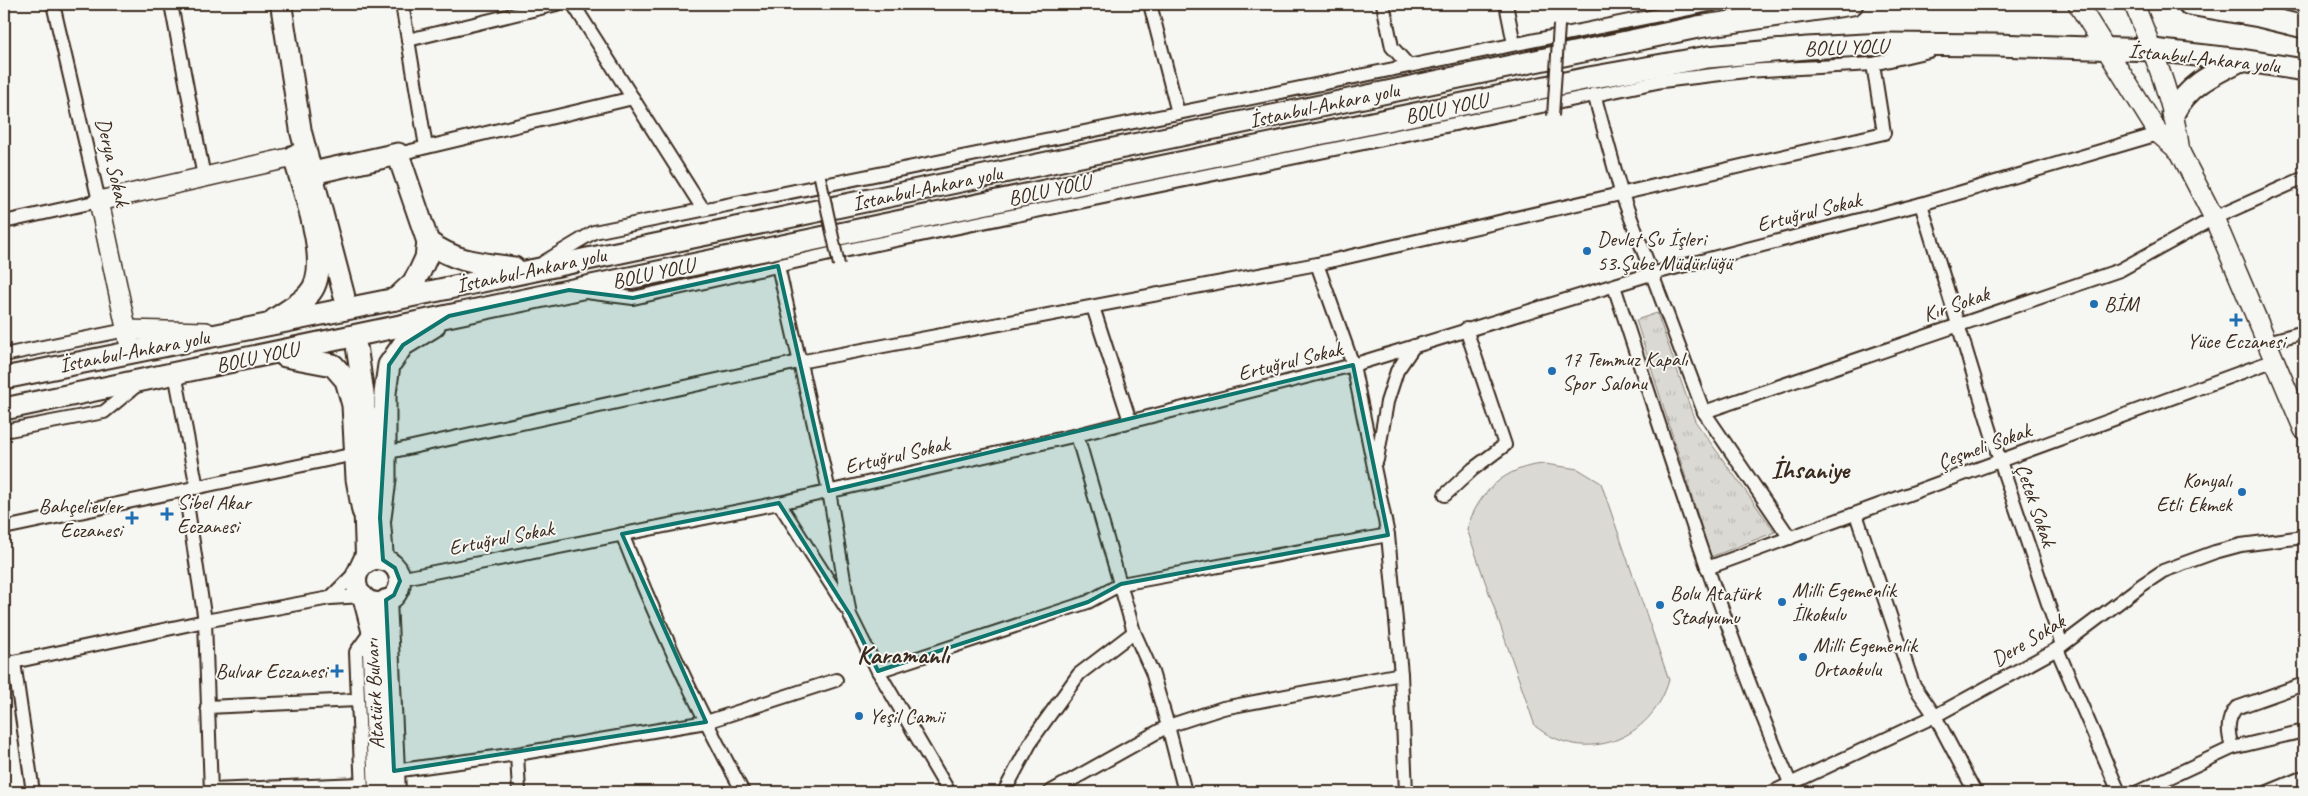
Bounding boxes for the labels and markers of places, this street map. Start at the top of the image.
place label: Devlet Su İşleri 53.Şube Müdürlüğü [1597,226,1734,276]
marker: Devlet Su İşleri 53.Şube Müdürlüğü [1581,245,1593,257]
place label: BİM [2104,291,2140,317]
marker: BİM [2088,298,2100,310]
marker: Yüce Eczanesi [2230,314,2242,326]
place label: Yüce Eczanesi [2187,328,2288,354]
place label: 17 Temmuz Kapalı Spor Salonu [1562,346,1689,396]
marker: 17 Temmuz Kapalı Spor Salonu [1546,365,1558,377]
place label: Konyalı Etli Ekmek [2156,467,2233,517]
marker: Konyalı Etli Ekmek [2236,486,2248,498]
place label: Sibel Akar Eczanesi [177,489,253,539]
place label: Bahçelievler Eczanesi [38,493,125,543]
marker: Sibel Akar Eczanesi [161,508,173,520]
marker: Bahçelievler Eczanesi [126,512,138,524]
place label: Milli Egemenlik İlkokulu [1792,577,1898,627]
place label: Bolu Atatürk Stadyumu [1670,580,1762,630]
marker: Milli Egemenlik İlkokulu [1776,596,1788,608]
marker: Bolu Atatürk Stadyumu [1654,599,1666,611]
place label: Milli Egemenlik Ortaokulu [1813,632,1919,682]
marker: Milli Egemenlik Ortaokulu [1797,651,1809,663]
place label: Bulvar Eczanesi [215,658,330,684]
marker: Bulvar Eczanesi [331,665,343,677]
place label: Yeşil Camii [869,703,947,729]
marker: Yeşil Camii [853,710,865,722]

